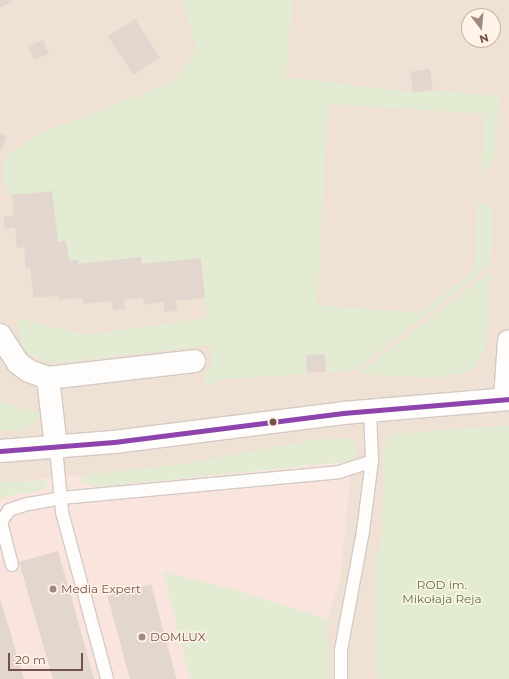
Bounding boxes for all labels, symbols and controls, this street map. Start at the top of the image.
north arrow [461,8,501,48]
text: N [478,31,490,47]
unlabelled marker [268,417,278,427]
park label: ROD im. Mikołaja Reja [402,578,482,606]
place label: Media Expert [61,582,141,596]
marker: Media Expert [48,584,58,594]
place label: DOMLUX [150,630,206,644]
marker: DOMLUX [137,632,147,642]
scale bar [10,645,85,671]
text: 20 m [15,652,46,667]

